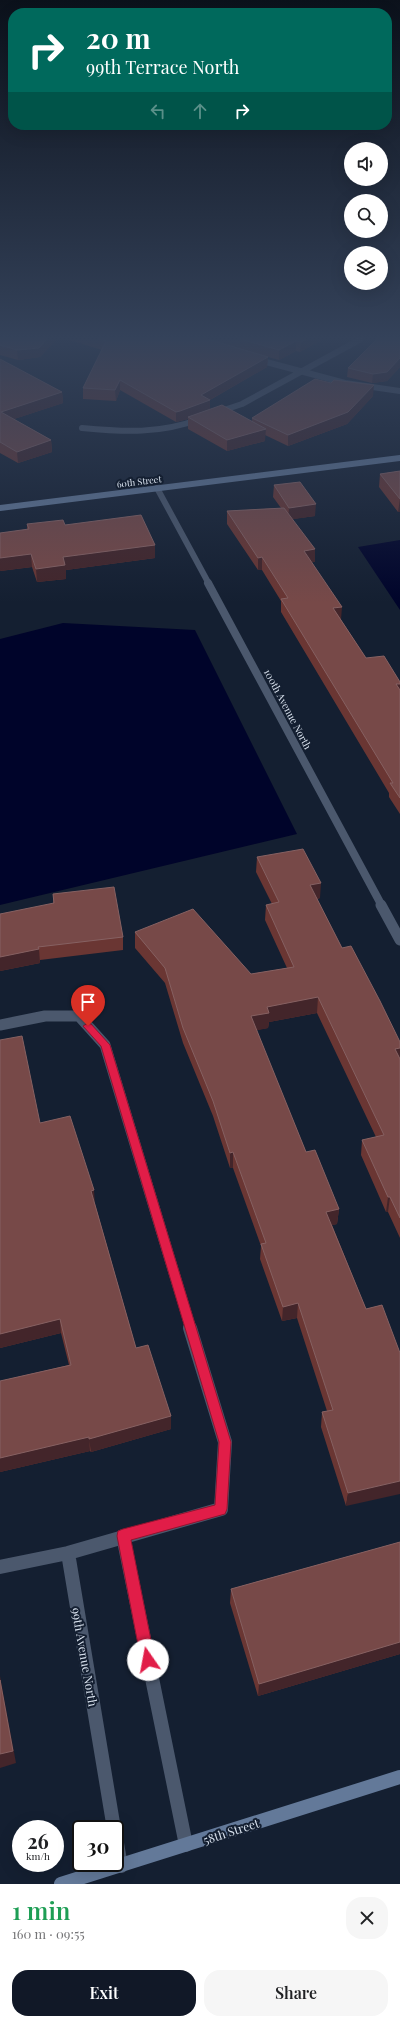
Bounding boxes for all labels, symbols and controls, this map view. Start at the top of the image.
text: 20 m [86,19,151,56]
icon: right [20,24,72,76]
text: 99th Terrace North [86,55,239,79]
icon: left [147,100,169,122]
icon: ahead [189,100,211,122]
icon: right [231,100,253,122]
map controls [344,142,388,290]
button: sound [344,142,388,186]
button: search [344,194,388,238]
button: layers [344,246,388,290]
street label: 60th Street [116,472,163,490]
street label: 100th Avenue North [261,666,315,752]
pin [71,985,105,1026]
icon: arrive [77,991,99,1013]
street label: 99th Avenue North [68,1606,102,1708]
position arrow [127,1639,169,1681]
street label: 58th Street [201,1814,262,1848]
speed limit sign: 30 [72,1820,124,1872]
text: 26 [27,1827,49,1854]
text: km/h [26,1849,50,1863]
text: 1 min [12,1894,70,1926]
button: close [346,1897,388,1939]
text: 160 m · 09:55 [12,1925,85,1942]
button: Exit [12,1970,196,2016]
button: Share [204,1970,388,2016]

